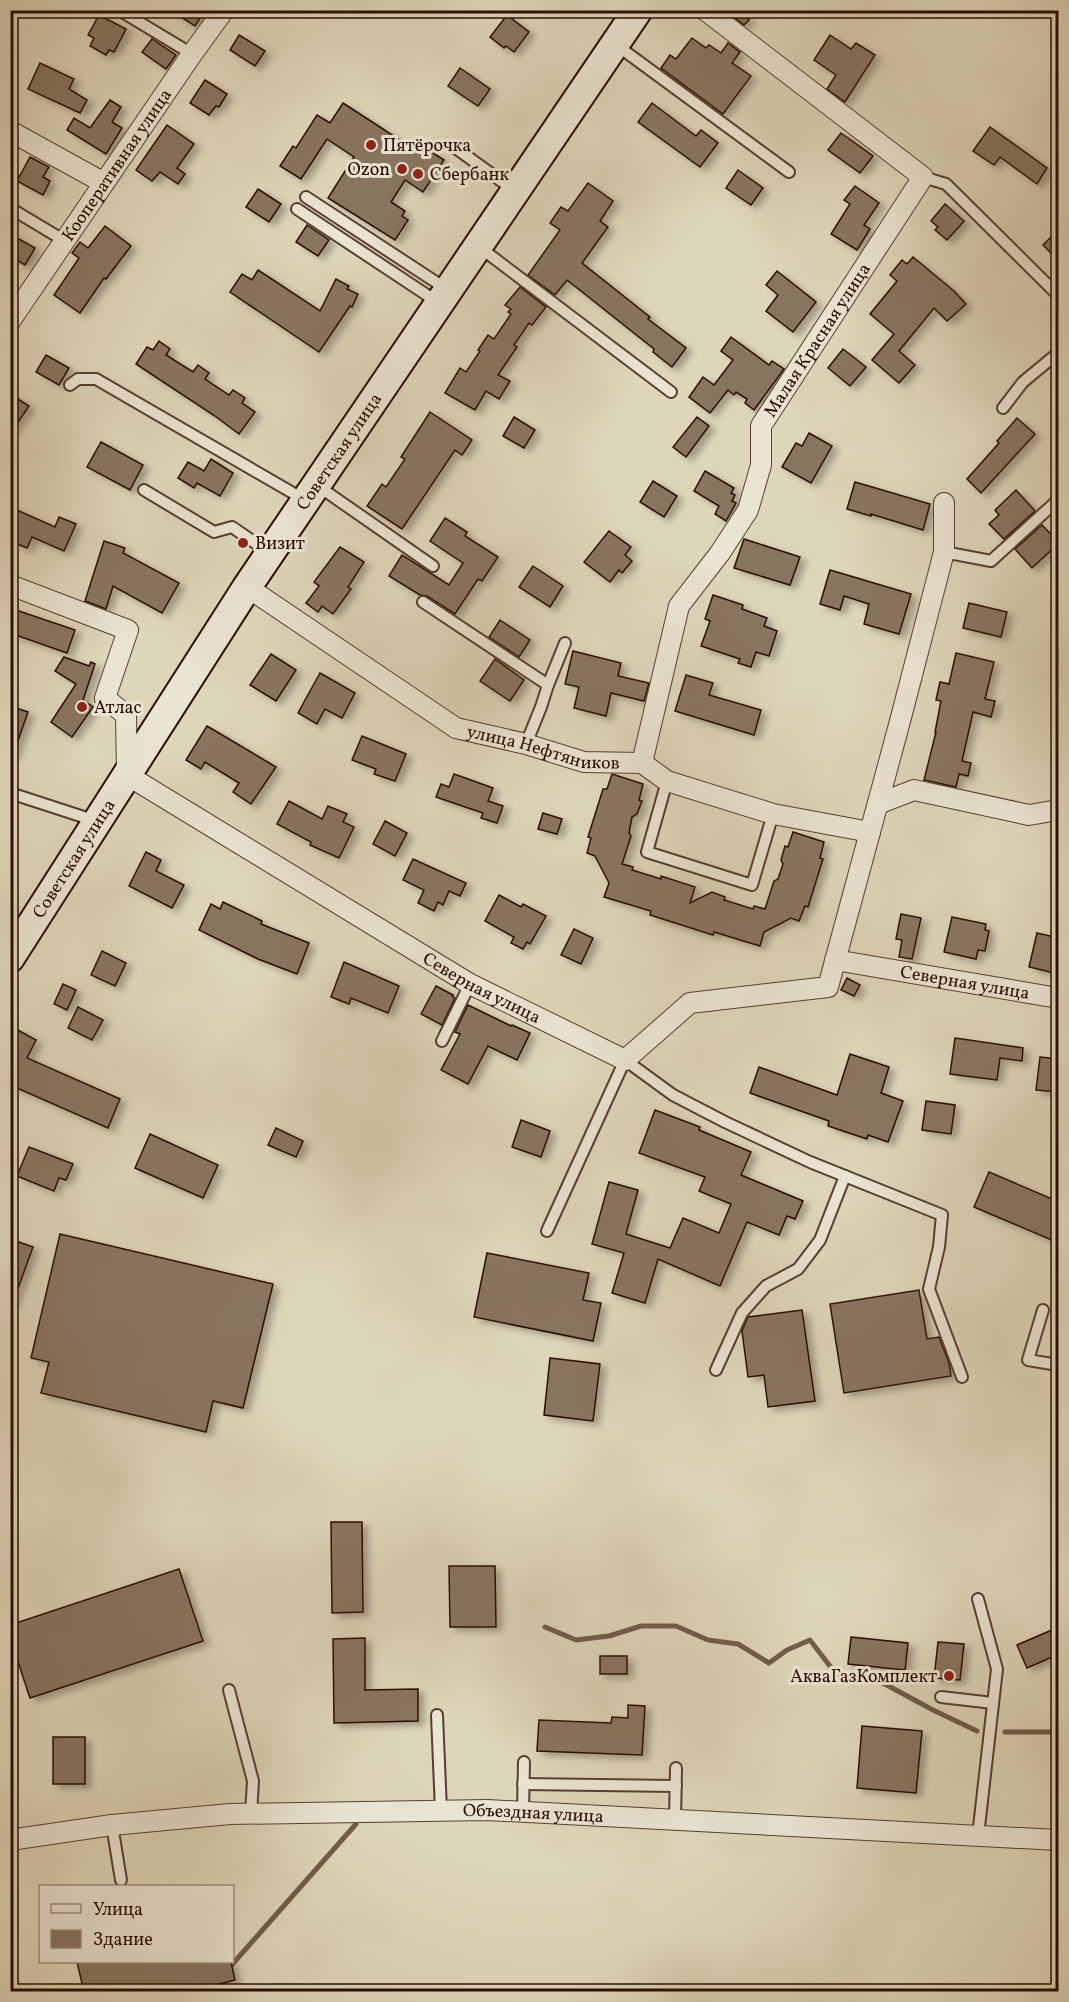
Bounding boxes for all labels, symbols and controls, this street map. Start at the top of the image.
street label: Кооперативная улица [57,84,179,247]
place label: Пятёрочка [383,134,471,159]
marker: Пятёрочка [364,138,378,152]
place label: Ozon [348,158,390,183]
marker: Ozon [395,162,409,176]
place label: Сбербанк [430,163,510,188]
marker: Сбербанк [411,167,425,181]
street label: Малая Красная улица [759,259,878,423]
street label: Советская улица [291,388,389,516]
place label: Визит [255,532,305,557]
marker: Визит [236,536,250,550]
place label: Атлас [94,696,142,721]
marker: Атлас [75,700,89,714]
street label: улица Нефтяников [464,720,620,777]
street label: Советская улица [27,795,122,924]
street label: Северная улица [417,947,545,1031]
street label: Северная улица [898,960,1032,1007]
place label: АкваГазКомплект [790,1665,937,1690]
marker: АкваГазКомплект [942,1669,956,1683]
street label: Объездная улица [463,1799,604,1830]
legend [39,1885,234,1963]
text: Улица [93,1898,143,1923]
text: Здание [93,1928,153,1953]

